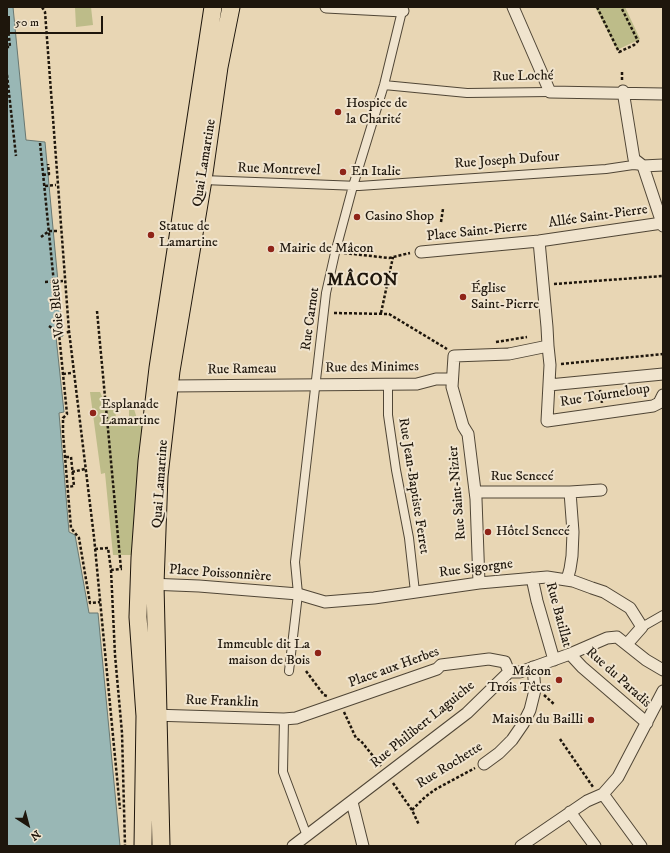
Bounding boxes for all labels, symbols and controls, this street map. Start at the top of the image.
scale bar [10,8,105,34]
text: 50 m [15,15,39,30]
street label: Rue Loché [492,68,554,86]
place label: Hospice de la Charité [346,96,407,128]
marker: Hospice de la Charité [333,107,343,117]
street label: Quai Lamartine [190,118,220,208]
street label: Rue Joseph Dufour [454,149,560,173]
street label: Rue Montrevel [237,160,321,180]
place label: En Italie [351,164,401,180]
marker: En Italie [338,167,348,177]
street label: Allée Saint-Pierre [547,202,649,232]
place label: Casino Shop [365,209,434,225]
marker: Casino Shop [352,212,362,222]
street label: Place Saint-Pierre [426,218,528,246]
place label: Statue de Lamartine [159,219,218,252]
marker: Statue de Lamartine [146,230,156,240]
place label: Mairie de Mâcon [279,241,374,257]
marker: Mairie de Mâcon [266,244,276,254]
district label: MÂCON [327,270,399,292]
street label: Voie Bleue [47,278,69,338]
place label: Église Saint-Pierre [471,281,539,314]
street label: Rue Carnot [298,286,324,352]
marker: Église Saint-Pierre [458,292,468,302]
street label: Rue des Minimes [325,359,419,377]
street label: Rue Rameau [207,361,277,379]
street label: Rue Tourneloup [559,381,651,411]
place label: Esplanade Lamartine [101,397,160,430]
marker: Esplanade Lamartine [88,408,98,418]
street label: Rue Jean-Baptiste Ferret [394,417,432,555]
street label: Quai Lamartine [150,439,172,529]
street label: Rue Saint-Nizier [446,445,470,541]
street label: Rue Senecé [491,469,553,485]
place label: Hôtel Senecé [496,524,570,540]
marker: Hôtel Senecé [483,527,493,537]
street label: Rue Sigorgne [438,556,514,582]
street label: Place Poissonnière [168,562,272,586]
street label: Rue Batillat [541,581,575,649]
place label: Immeuble dit La maison de Bois [217,637,310,670]
street label: Place aux Herbes [346,644,442,692]
street label: Rue du Paradis [582,644,654,712]
marker: Immeuble dit La maison de Bois [313,648,323,658]
place label: Mâcon Trois Têtes [488,664,551,696]
marker: Mâcon Trois Têtes [554,675,564,685]
street label: Rue Philibert Laguiche [368,678,478,772]
street label: Rue Franklin [185,692,259,712]
place label: Maison du Bailli [492,712,583,728]
marker: Maison du Bailli [586,715,596,725]
street label: Rue Rochette [414,739,486,793]
north arrow [8,805,48,845]
text: N [27,826,43,843]

